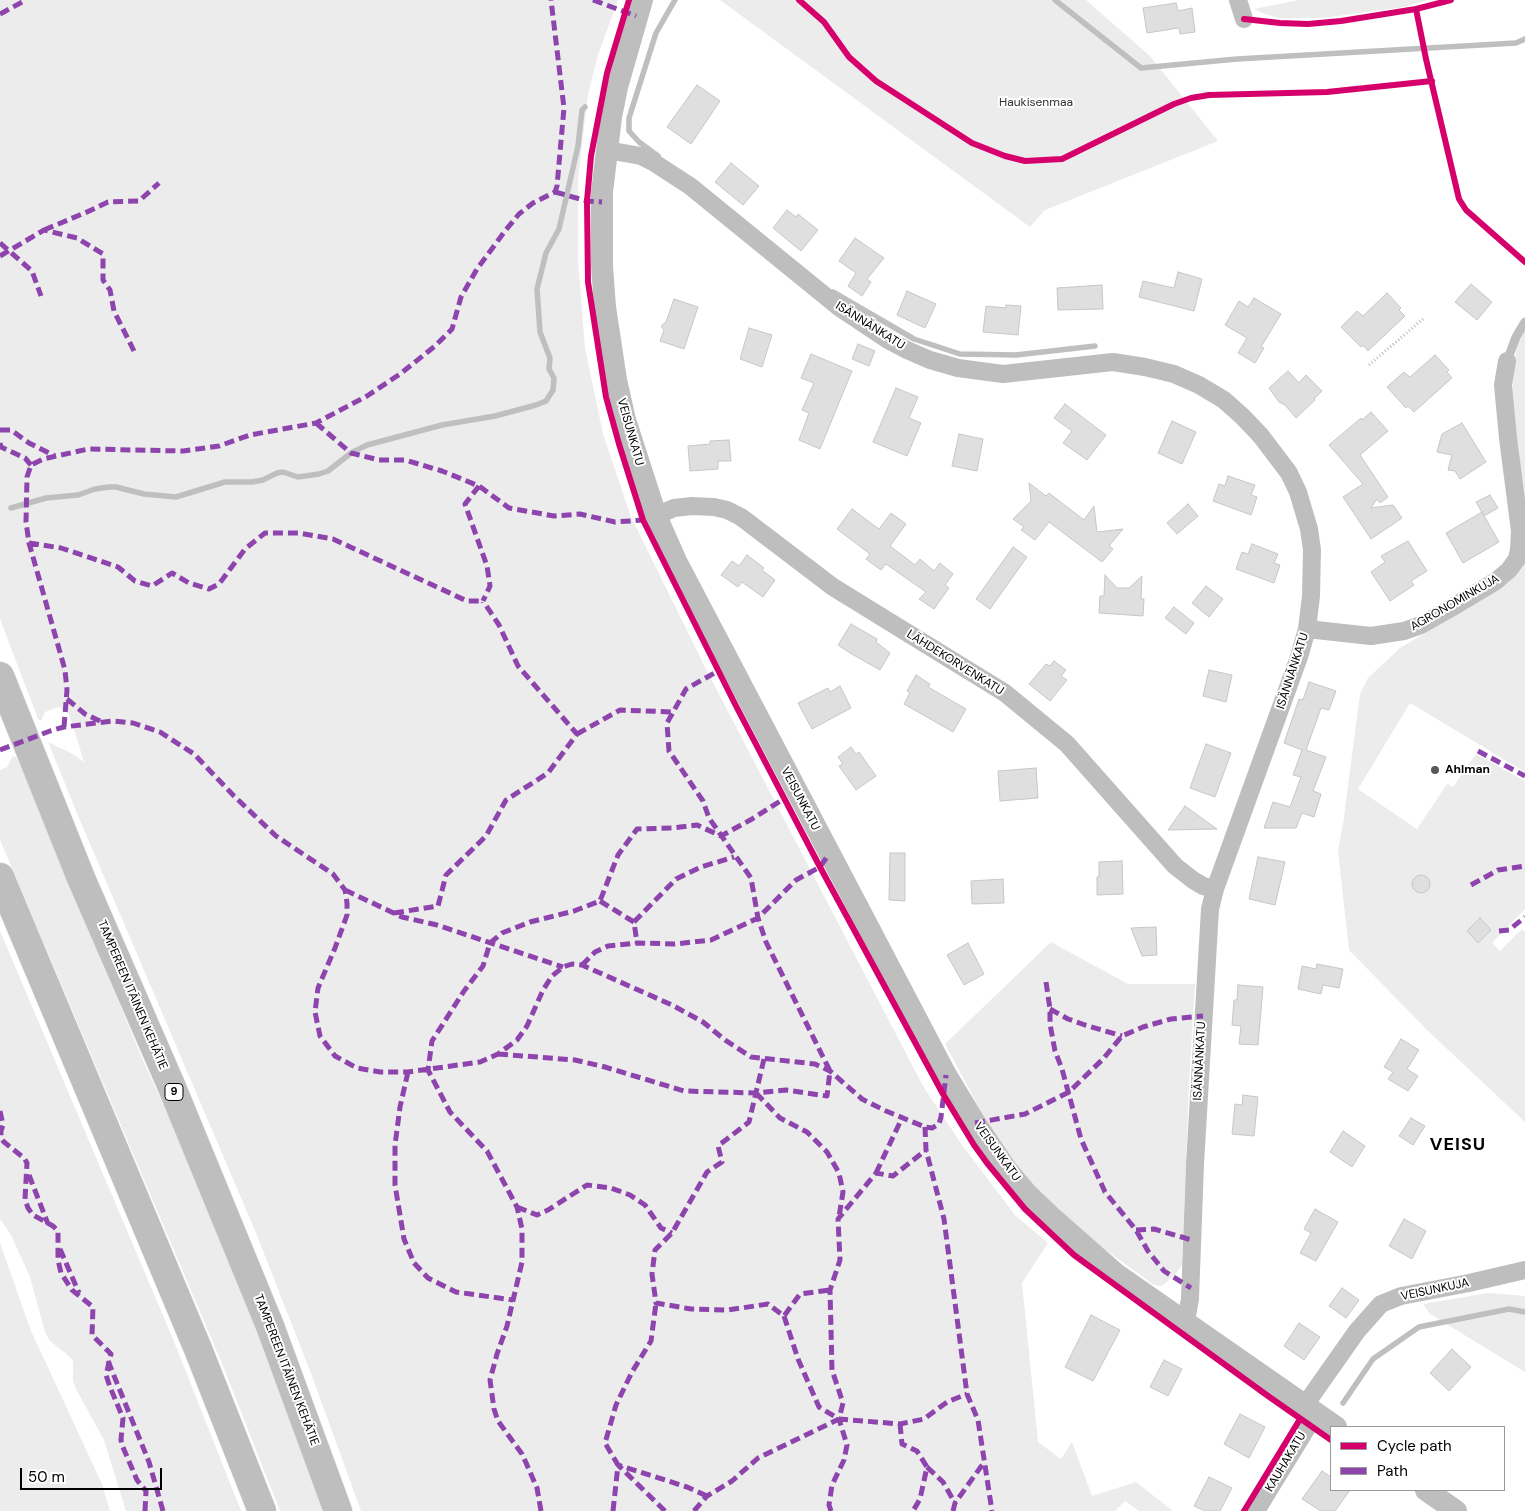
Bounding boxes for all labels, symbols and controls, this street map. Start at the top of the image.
park label: Haukisenmaa [999,96,1073,110]
street label: ISÄNNÄNKATU [833,299,907,353]
street label: VEISUNKATU [614,397,646,467]
street label: AGRONOMINKUJA [1408,572,1502,634]
street label: LÄHDEKORVENKATU [904,627,1006,699]
street label: ISÄNNÄNKATU [1274,631,1312,711]
place label: Ahlman [1445,763,1490,777]
marker: Ahlman [1429,764,1441,776]
street label: VEISUNKATU [777,765,823,833]
street label: TAMPEREEN ITÄINEN KEHÄTIE [94,918,170,1072]
street label: ISÄNNÄNKATU [1191,1021,1209,1101]
road number: 9 [165,1084,183,1100]
street label: VEISUNKATU [971,1120,1023,1184]
district label: VEISU [1429,1134,1487,1156]
street label: VEISUNKUJA [1400,1276,1470,1304]
street label: TAMPEREEN ITÄINEN KEHÄTIE [250,1292,322,1448]
legend [1330,1426,1505,1491]
street label: KAUHAKATU [1263,1429,1309,1495]
text: Cycle path [1377,1436,1452,1456]
scale bar [22,1458,165,1490]
text: Path [1377,1461,1408,1481]
text: 50 m [28,1467,65,1487]

